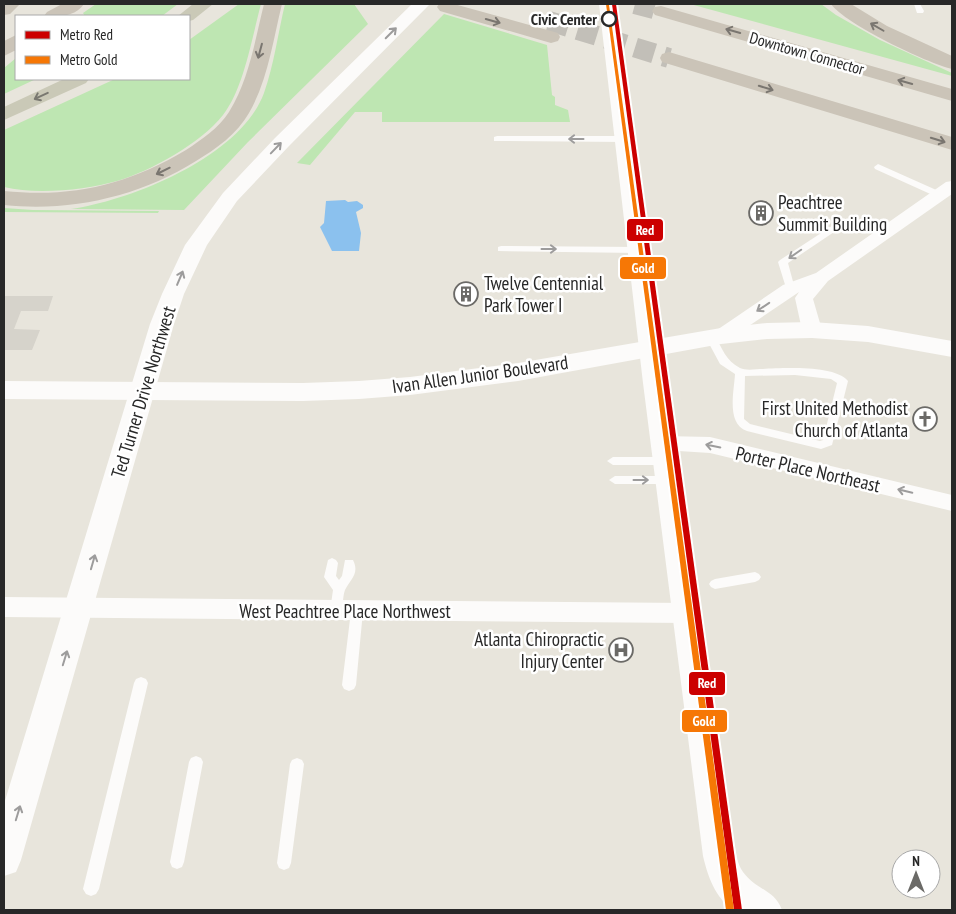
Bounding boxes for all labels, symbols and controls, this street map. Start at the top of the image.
place label: Civic Center [531,9,597,29]
marker: Civic Center [601,11,617,27]
legend [15,15,190,80]
one-way arrow [484,16,500,26]
one-way arrow [870,22,884,32]
text: Metro Red [60,25,113,44]
one-way arrow [725,26,741,36]
one-way arrow [385,27,397,40]
street label: Downtown Connector [747,27,867,79]
one-way arrow [255,42,265,58]
text: Metro Gold [60,50,118,69]
one-way arrow [898,76,914,86]
one-way arrow [758,83,774,93]
one-way arrow [34,92,49,102]
one-way arrow [568,134,584,144]
one-way arrow [930,136,946,146]
one-way arrow [270,142,282,154]
one-way arrow [156,167,171,176]
place label: Peachtree Summit Building [778,190,887,236]
building icon: Peachtree Summit Building [748,200,774,226]
line badge: Red [626,218,664,242]
text: Red [636,221,654,239]
one-way arrow [541,244,557,254]
one-way arrow [788,249,802,259]
line badge: Gold [619,256,667,280]
text: Gold [632,259,654,277]
one-way arrow [176,271,185,286]
place label: Twelve Centennial Park Tower I [484,271,604,317]
building icon: Twelve Centennial Park Tower I [453,281,479,307]
street label: Ted Turner Drive Northwest [105,302,181,481]
one-way arrow [756,302,770,312]
street label: Ivan Allen Junior Boulevard [390,350,570,398]
place label: First United Methodist Church of Atlanta [762,396,909,442]
church icon: First United Methodist Church of Atlanta [912,406,938,432]
one-way arrow [705,441,721,451]
street label: Porter Place Northeast [733,441,883,497]
one-way arrow [633,475,649,485]
one-way arrow [897,486,913,495]
one-way arrow [89,554,98,570]
street label: West Peachtree Place Northwest [239,599,451,623]
place label: Atlanta Chiropractic Injury Center [474,627,605,673]
hospital icon: Atlanta Chiropractic Injury Center [608,637,634,663]
one-way arrow [60,650,70,666]
line badge: Red [688,671,726,696]
text: Red [698,674,716,692]
line badge: Gold [681,709,728,733]
text: Gold [693,712,715,730]
one-way arrow [13,806,23,822]
north arrow [891,849,941,899]
text: N [912,852,920,870]

